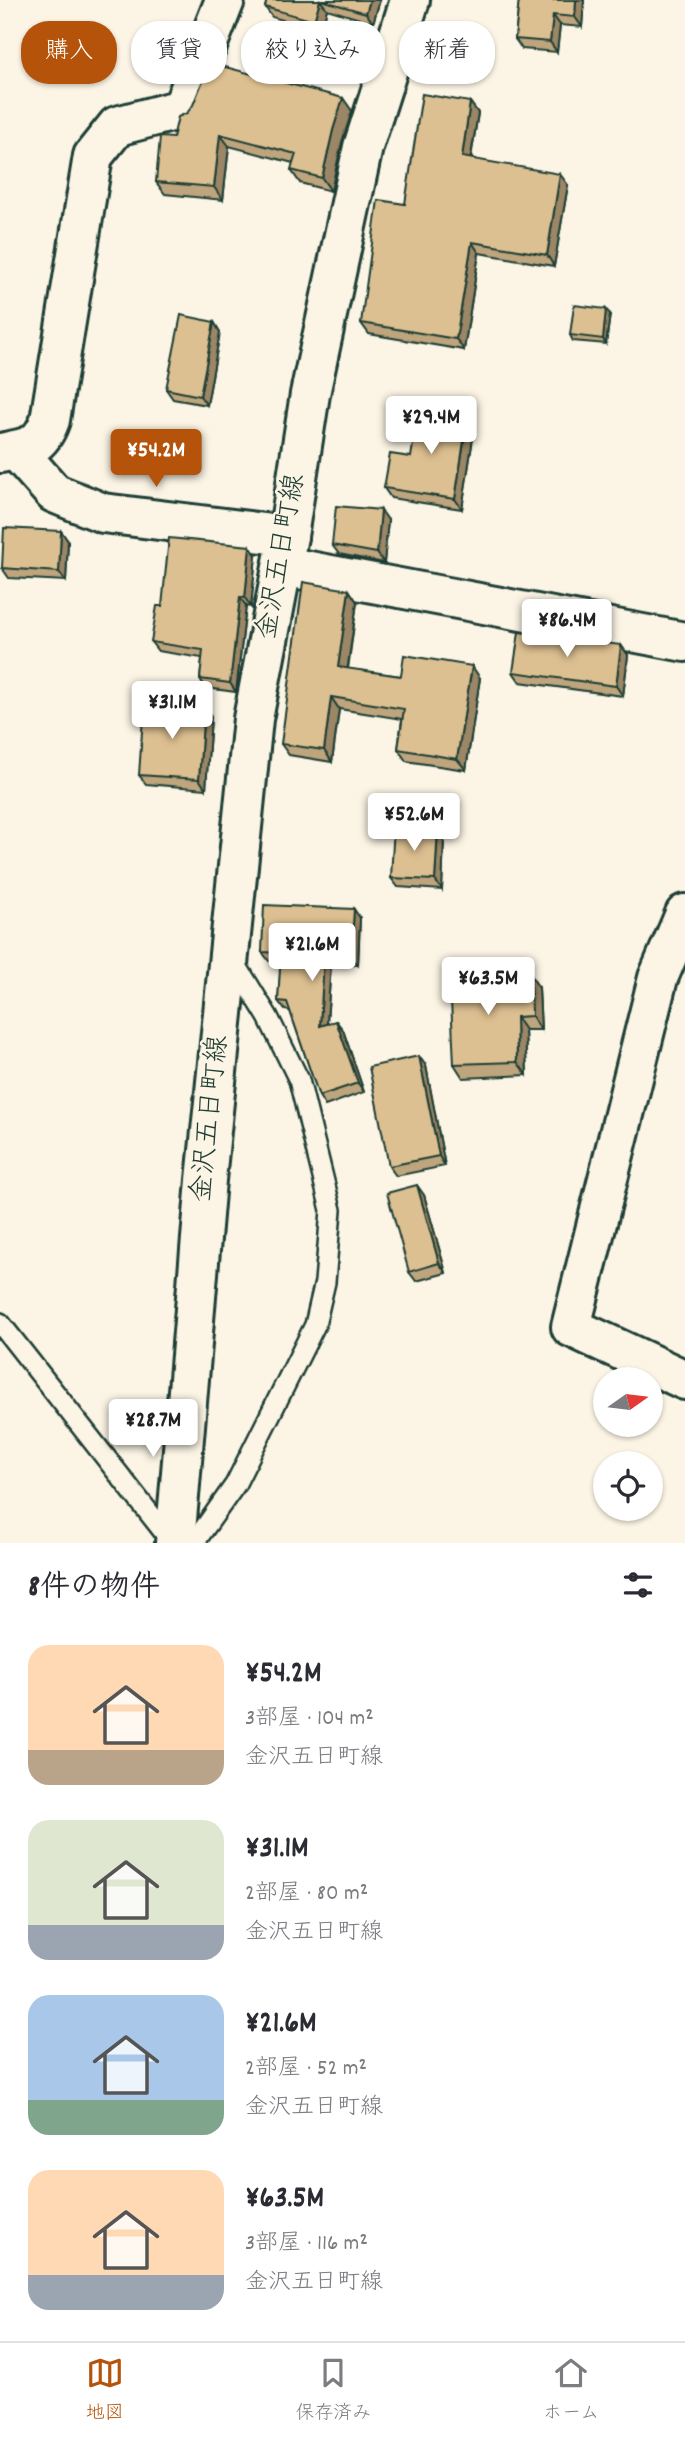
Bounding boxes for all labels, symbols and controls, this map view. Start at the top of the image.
chip: 購入 [21,21,117,84]
chip: 賃貸 [131,21,227,84]
chip: 絞り込み [241,21,385,84]
chip: 新着 [399,21,495,84]
pin: ¥29.4M [374,396,488,456]
text: ¥29.4M [402,402,460,435]
pin: ¥54.2M [99,430,213,489]
text: ¥54.2M [127,435,185,468]
street label: 金沢五日町線 [249,471,317,643]
pin: ¥86.4M [510,600,624,659]
text: ¥86.4M [538,605,596,638]
pin: ¥31.1M [115,682,229,741]
text: ¥31.1M [148,687,196,720]
pin: ¥52.6M [357,794,471,853]
text: ¥52.6M [384,799,444,832]
pin: ¥21.6M [255,923,369,983]
text: ¥21.6M [285,929,339,962]
pin: ¥63.5M [431,958,545,1017]
text: ¥63.5M [458,963,518,996]
street label: 金沢五日町線 [183,1033,241,1205]
north arrow [593,1367,663,1437]
map controls [593,1367,663,1521]
pin: ¥28.7M [96,1400,210,1459]
text: ¥28.7M [125,1405,181,1438]
button: locate [593,1451,663,1521]
icon: filters [619,1566,657,1604]
text: 8件の物件 [28,1568,160,1611]
text: ¥54.2M [245,1654,322,1697]
icon: home [84,1673,168,1757]
text: 3部屋 · 104 m² [245,1703,374,1736]
text: 金沢五日町線 [245,1742,383,1775]
text: ¥31.1M [245,1829,309,1872]
icon: home [84,1848,168,1932]
text: 2部屋 · 80 m² [245,1878,368,1911]
text: 金沢五日町線 [245,1917,383,1950]
text: ¥21.6M [245,2004,316,2047]
icon: home [84,2023,168,2107]
text: 2部屋 · 52 m² [245,2053,367,2086]
text: 金沢五日町線 [245,2092,383,2125]
text: ¥63.5M [245,2179,324,2222]
icon: home [84,2198,168,2282]
text: 3部屋 · 116 m² [245,2228,368,2261]
text: 金沢五日町線 [245,2267,383,2300]
tab: 地図 [86,2354,124,2428]
tab: 保存済み [295,2354,371,2428]
tab: ホーム [543,2354,599,2428]

